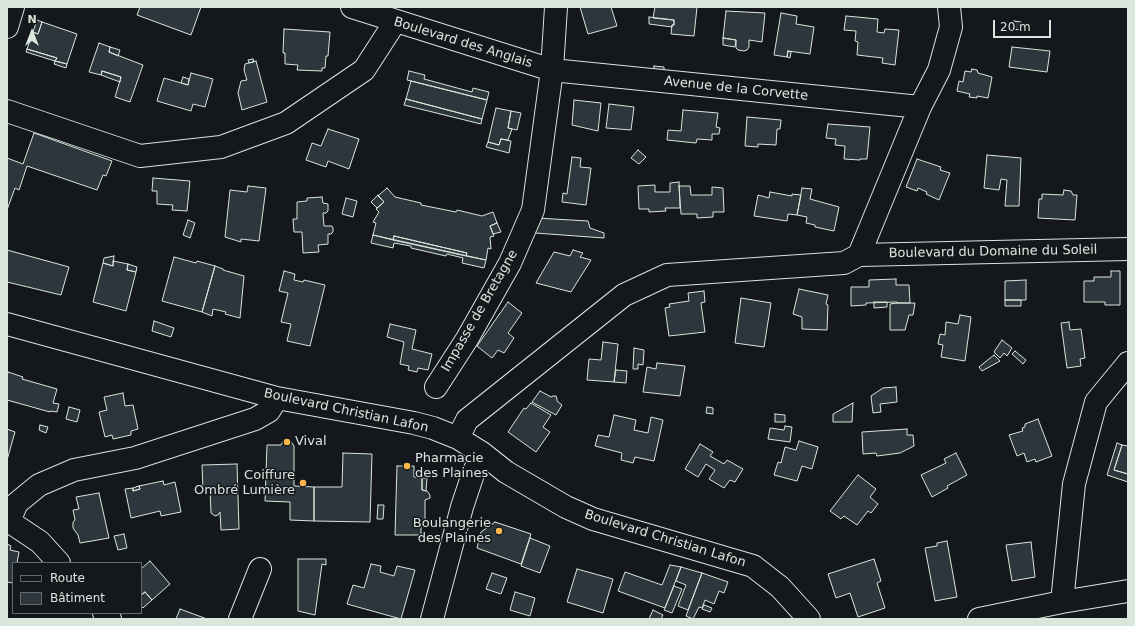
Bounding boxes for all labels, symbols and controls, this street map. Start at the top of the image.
north arrow [12,12,52,52]
scale bar [995,12,1053,38]
text: N [27,13,37,26]
street label: Boulevard des Anglais [392,14,534,72]
text: 20 m [1000,20,1031,34]
street label: Avenue de la Corvette [663,74,809,104]
street label: Boulevard du Domaine du Soleil [889,242,1097,262]
street label: Impasse de Bretagne [439,247,521,375]
street label: Boulevard Christian Lafon [262,386,430,436]
place label: Vival [295,434,326,450]
marker: Vival [282,437,292,447]
place label: Pharmacie des Plaines [415,451,488,482]
marker: Pharmacie des Plaines [402,461,412,471]
place label: Coiffure Ombré Lumière [194,468,295,499]
marker: Coiffure Ombré Lumière [298,478,308,488]
street label: Boulevard Christian Lafon [582,507,748,571]
place label: Boulangerie des Plaines [413,516,491,547]
marker: Boulangerie des Plaines [494,526,504,536]
legend [12,562,142,614]
text: Route [50,571,85,585]
text: Bâtiment [50,591,105,605]

